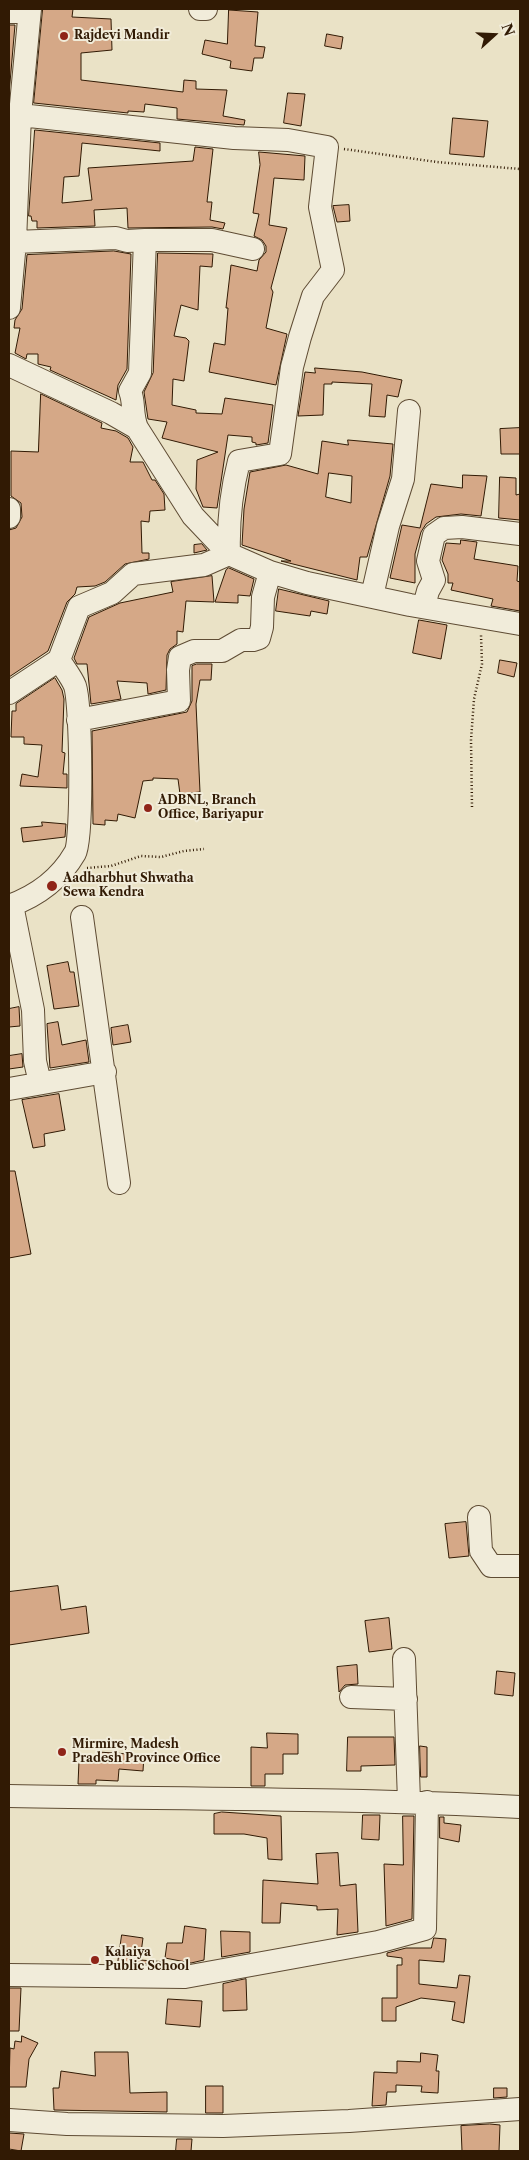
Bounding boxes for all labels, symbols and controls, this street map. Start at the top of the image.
north arrow [469,10,519,60]
text: N [498,21,519,39]
place label: Rajdevi Mandir [74,29,170,43]
marker: Rajdevi Mandir [58,30,70,42]
place label: ADBNL, Branch Office, Bariyapur [158,794,264,822]
marker: ADBNL, Branch Office, Bariyapur [142,802,154,814]
place label: Aadharbhut Shwatha Sewa Kendra [63,872,194,900]
marker: Aadharbhut Shwatha Sewa Kendra [45,879,59,893]
place label: Mirmire, Madesh Pradesh Province Office [72,1738,220,1766]
marker: Mirmire, Madesh Pradesh Province Office [56,1746,68,1758]
place label: Kalaiya Public School [105,1946,189,1974]
marker: Kalaiya Public School [89,1954,101,1966]

